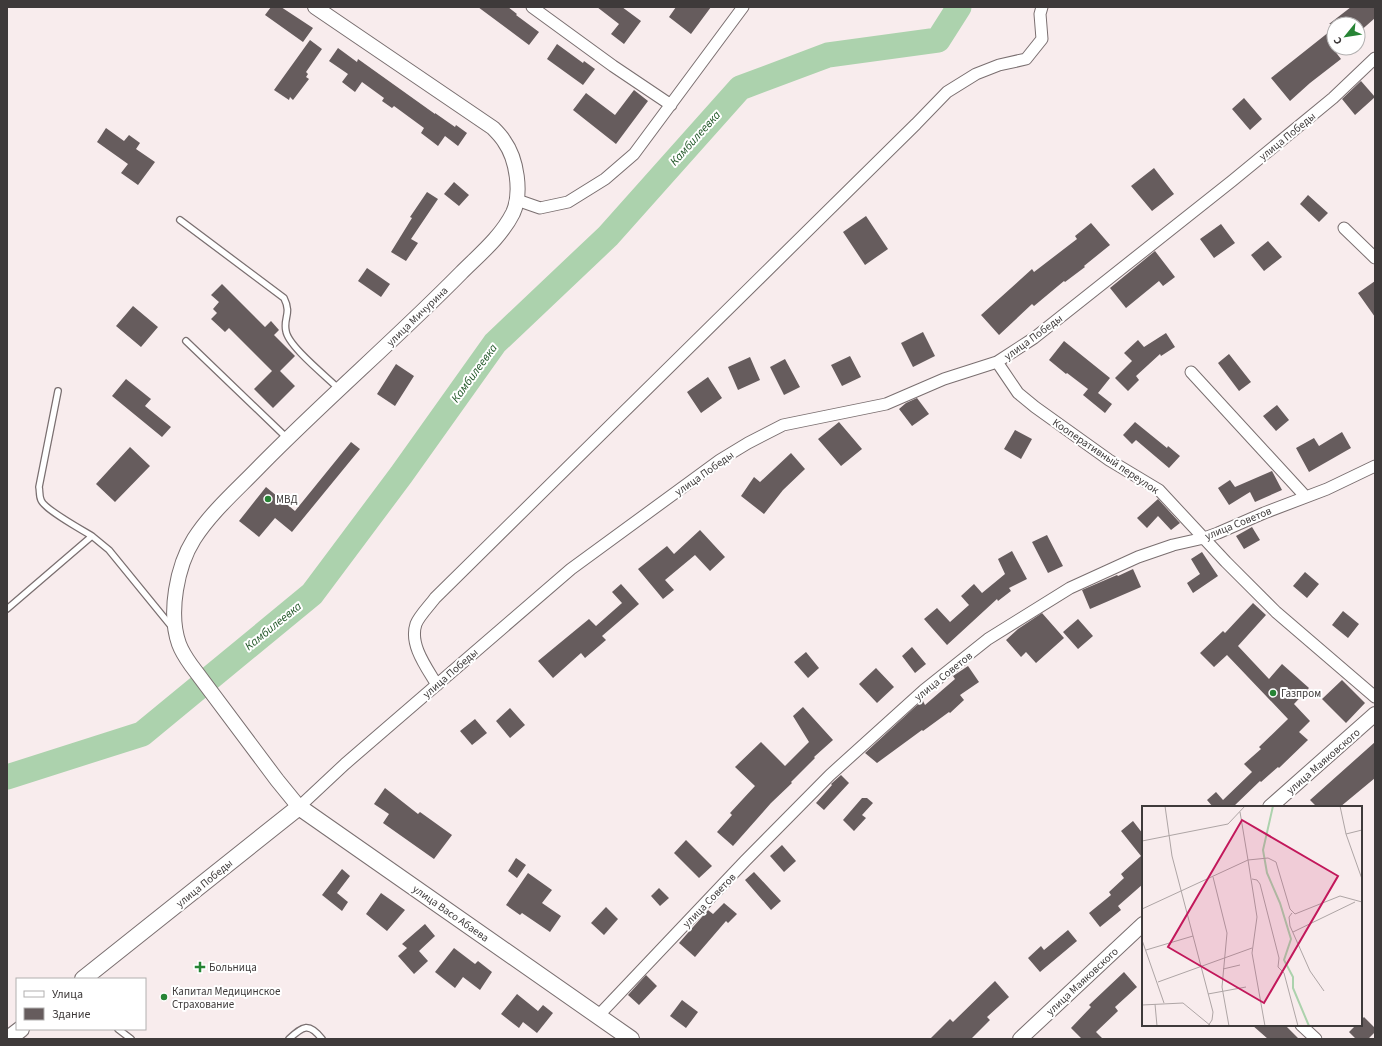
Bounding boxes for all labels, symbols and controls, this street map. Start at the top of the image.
north arrow [1326,16,1366,56]
text: С [1329,34,1346,47]
water label: Камбилеевка [666,107,725,170]
street label: улица Победы [1256,109,1319,164]
street label: улица Мичурина [383,283,451,350]
street label: улица Победы [1001,311,1066,364]
water label: Камбилеевка [447,340,502,406]
street label: Кооперативный переулок [1050,415,1162,498]
street label: улица Победы [672,448,737,499]
place label: МВД [276,492,297,507]
marker: МВД [263,494,273,504]
street label: улица Советов [1203,503,1274,544]
water label: Камбилеевка [241,598,306,655]
street label: улица Победы [419,645,481,702]
street label: улица Советов [911,648,976,704]
place label: Газпром [1281,686,1321,701]
marker: Газпром [1268,688,1278,698]
street label: улица Маяковского [1283,725,1363,798]
inset map [1142,806,1362,1026]
street label: улица Победы [173,856,236,911]
street label: улица Советов [679,869,740,931]
street label: улица Васо Абаева [410,881,492,945]
street label: улица Маяковского [1043,944,1122,1019]
place label: Больница [209,960,257,975]
marker: Больница [194,961,206,973]
legend [16,978,146,1030]
place label: Капитал Медицинское Страхование [172,984,281,1012]
text: Улица [52,986,83,1003]
marker: Капитал Медицинское Страхование [159,992,169,1002]
text: Здание [52,1006,91,1023]

